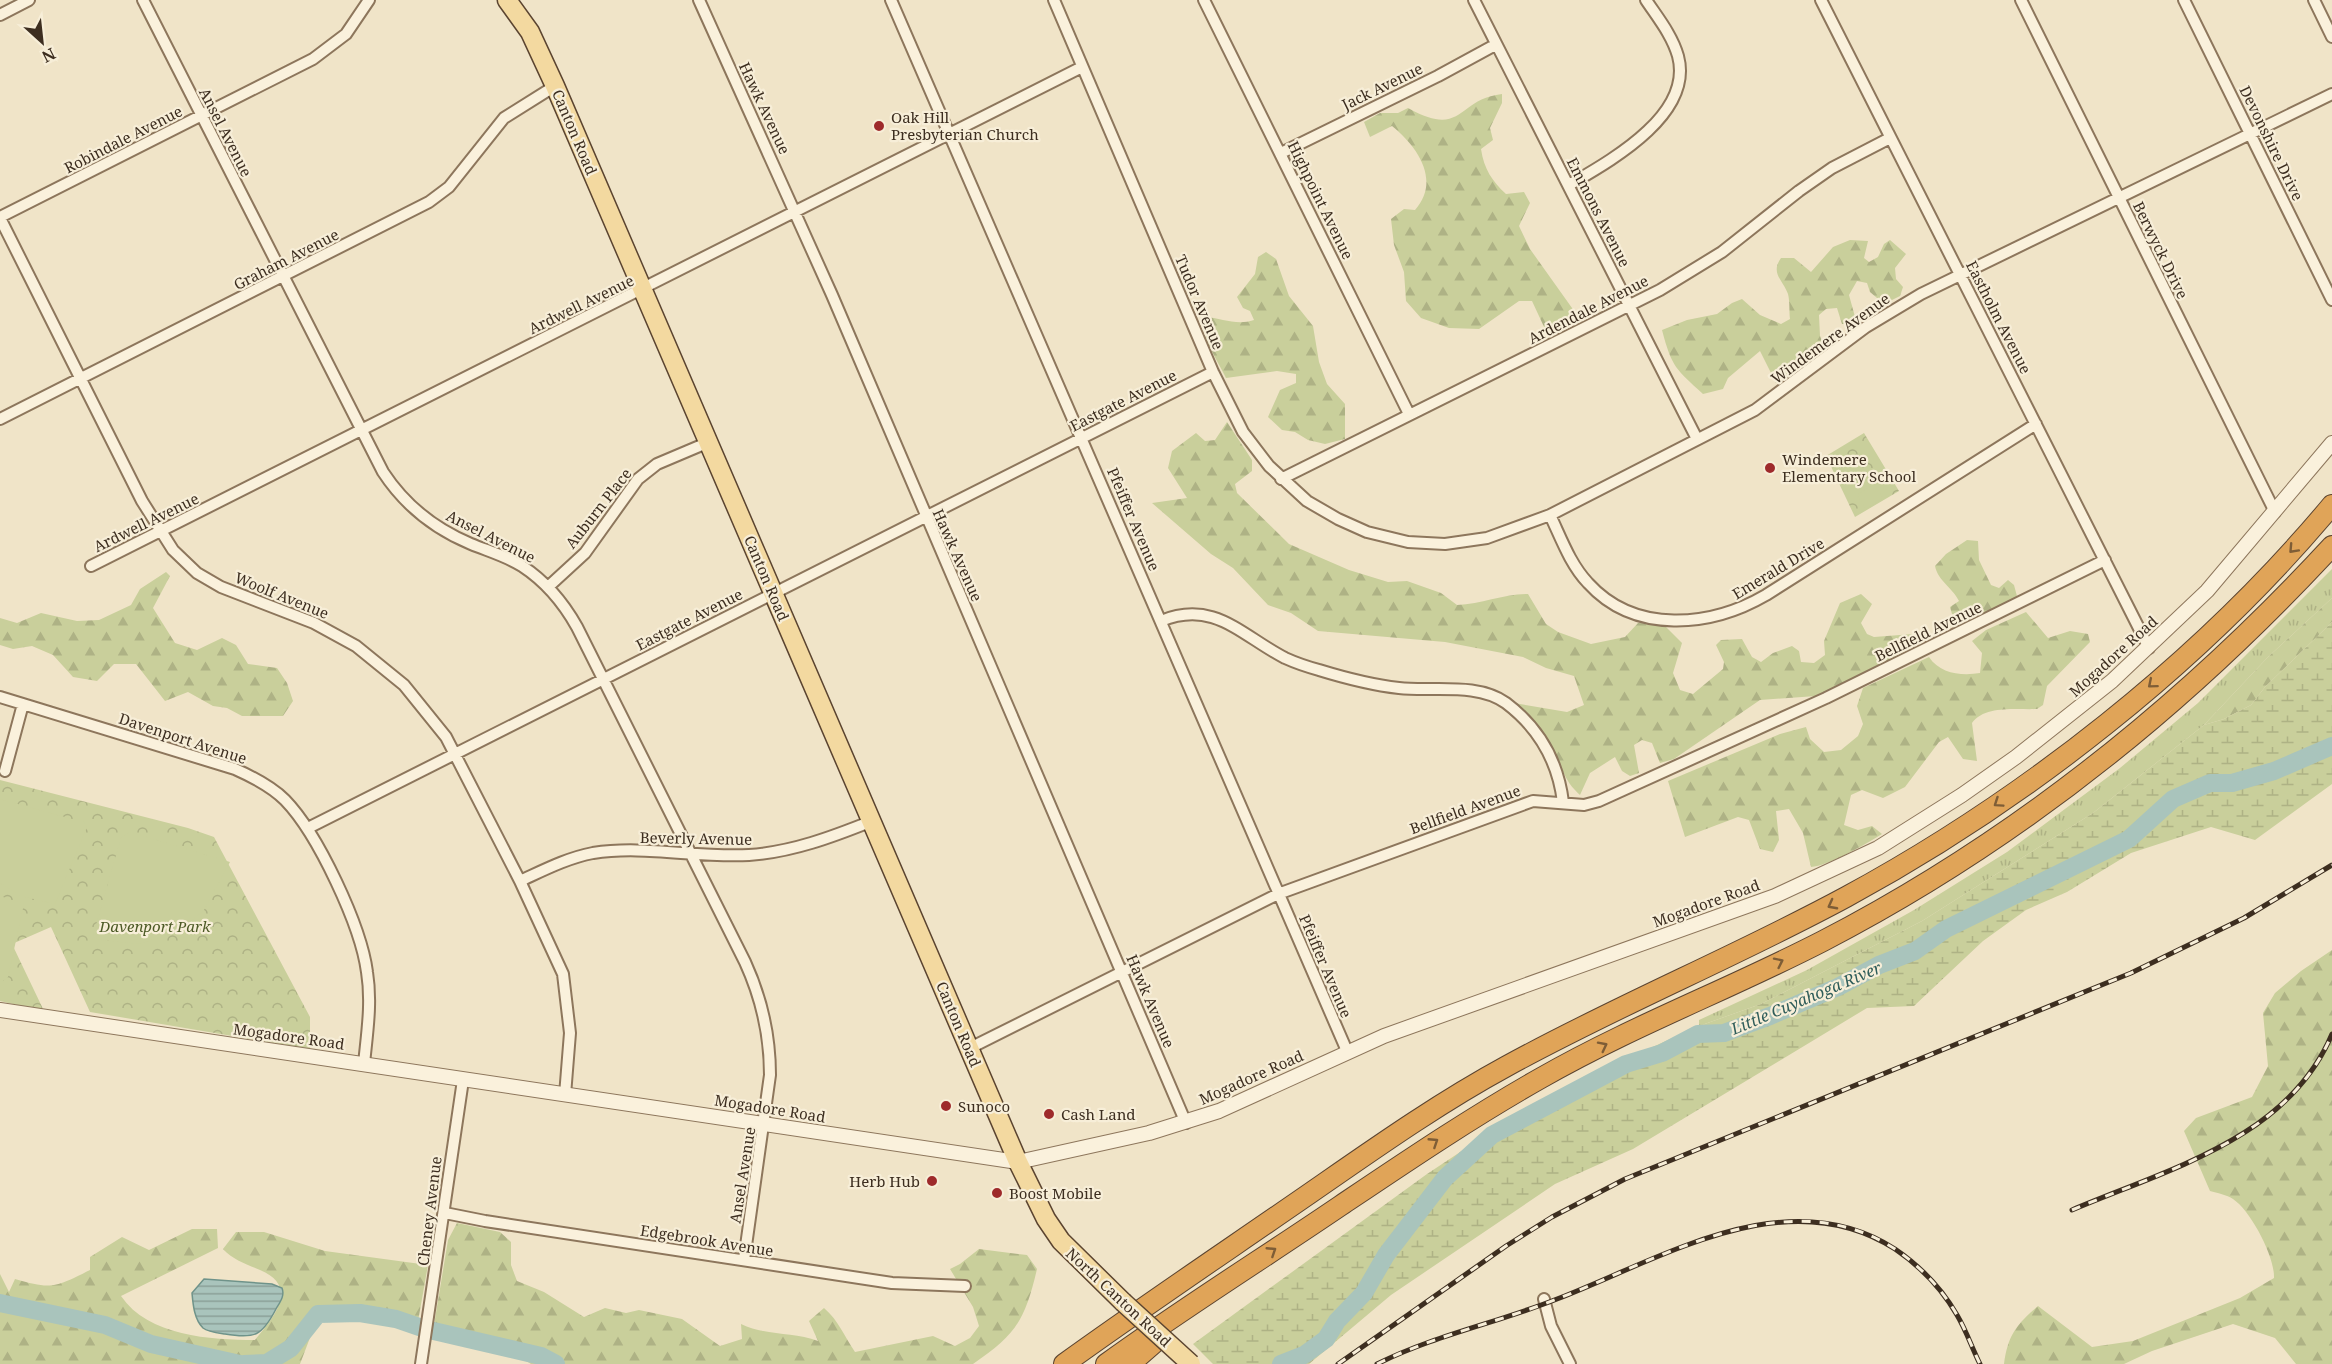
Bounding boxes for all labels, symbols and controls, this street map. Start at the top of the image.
north arrow [12,12,72,72]
text: N [38,43,59,68]
street label: Jack Avenue [1337,58,1426,115]
street label: Hawk Avenue [735,59,795,157]
street label: Devonshire Drive [2236,82,2308,204]
street label: Ansel Avenue [195,84,257,180]
street label: Canton Road [548,86,602,178]
street label: Robindale Avenue [61,101,185,177]
place label: Oak Hill Presbyterian Church [891,107,1039,144]
marker: Oak Hill Presbyterian Church [872,119,886,133]
street label: Highpoint Avenue [1284,137,1358,263]
street label: Emmons Avenue [1563,154,1635,270]
street label: Berwyck Drive [2129,198,2193,302]
street label: Graham Avenue [230,224,342,294]
street label: Tudor Avenue [1171,252,1229,352]
street label: Eastholm Avenue [1962,257,2036,377]
street label: Ardwell Avenue [525,270,637,338]
street label: Ardendale Avenue [1524,270,1652,348]
street label: Windemere Avenue [1767,288,1893,388]
street label: Eastgate Avenue [1066,364,1180,436]
place label: Windemere Elementary School [1782,449,1916,486]
marker: Windemere Elementary School [1763,461,1777,475]
street label: Auburn Place [560,464,636,552]
street label: Pfeiffer Avenue [1103,464,1165,574]
street label: Ardwell Avenue [90,488,202,556]
street label: Ansel Avenue [443,505,539,567]
street label: Hawk Avenue [929,505,987,605]
street label: Canton Road [740,532,794,624]
street label: Emerald Drive [1728,533,1828,603]
one-way arrow [2289,542,2300,553]
street label: Woolf Avenue [232,567,332,623]
street label: Eastgate Avenue [632,583,746,655]
street label: Bellfield Avenue [1871,596,1985,666]
street label: Mogadore Road [2065,611,2161,701]
one-way arrow [2148,677,2159,688]
street label: Davenport Avenue [116,708,250,768]
street label: Bellfield Avenue [1407,780,1523,838]
one-way arrow [1994,796,2005,807]
street label: Beverly Avenue [640,827,752,849]
street label: Mogadore Road [1650,874,1762,932]
one-way arrow [1828,898,1838,909]
street label: Pfeiffer Avenue [1295,911,1357,1021]
park label: Davenport Park [98,916,211,936]
street label: Hawk Avenue [1122,951,1180,1051]
water label: Little Cuyahoga River [1726,956,1885,1040]
one-way arrow [1773,958,1784,970]
street label: Canton Road [932,978,986,1070]
street label: Mogadore Road [232,1018,346,1054]
one-way arrow [1597,1042,1608,1053]
street label: Mogadore Road [1196,1045,1306,1109]
street label: Mogadore Road [713,1089,827,1127]
place label: Sunoco [958,1096,1010,1116]
marker: Sunoco [939,1099,953,1113]
place label: Cash Land [1061,1104,1136,1124]
marker: Cash Land [1042,1107,1056,1121]
street label: Ansel Avenue [725,1125,759,1225]
one-way arrow [1427,1138,1438,1149]
street label: Cheney Avenue [412,1155,446,1267]
place label: Herb Hub [849,1171,920,1191]
marker: Herb Hub [925,1174,939,1188]
place label: Boost Mobile [1009,1183,1101,1203]
marker: Boost Mobile [990,1186,1004,1200]
street label: Edgebrook Avenue [639,1220,775,1260]
street label: North Canton Road [1062,1243,1176,1351]
one-way arrow [1266,1246,1276,1258]

